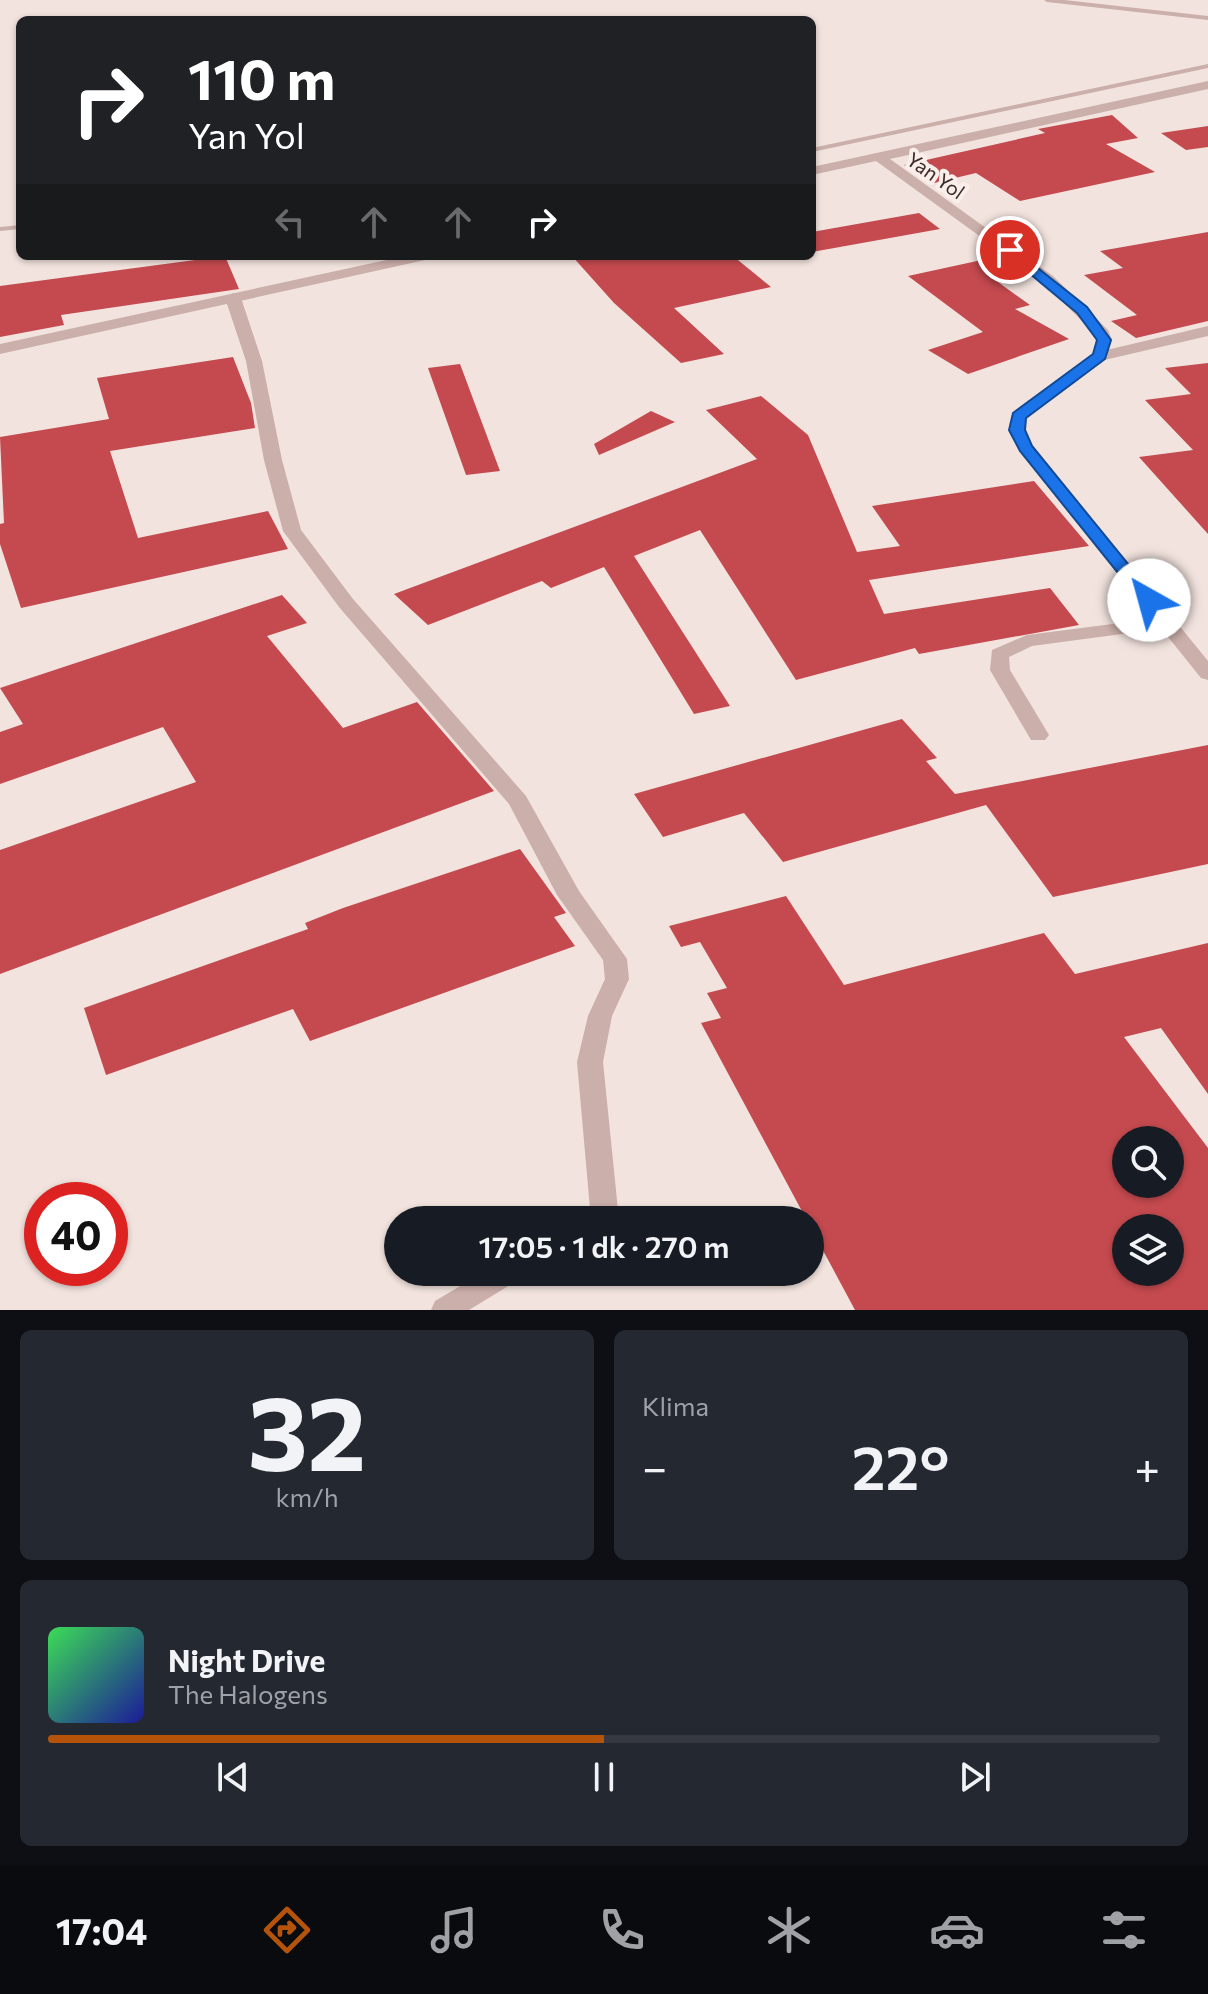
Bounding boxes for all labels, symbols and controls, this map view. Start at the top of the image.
text: 110 m [188,43,335,112]
icon: right [56,48,160,152]
text: Yan Yol [188,112,305,156]
street label: Yan Yol [902,147,970,203]
icon: left [268,200,312,244]
icon: ahead [352,200,396,244]
icon: ahead [436,200,480,244]
icon: right [520,200,564,244]
pin [976,216,1044,284]
icon: arrive [988,228,1032,272]
position arrow [1107,558,1191,642]
map controls [1112,1126,1184,1286]
button: search [1112,1126,1184,1198]
speed limit sign: 40 [24,1182,128,1286]
button: layers [1112,1214,1184,1286]
text: 17:05 · 1 dk · 270 m [479,1227,729,1264]
text: 32 [247,1365,367,1492]
text: Klima [642,1390,709,1421]
text: 22° [852,1429,949,1502]
text: − [642,1439,667,1493]
text: + [1134,1439,1160,1493]
text: km/h [275,1481,339,1512]
text: Night Drive [168,1641,325,1678]
text: The Halogens [168,1678,328,1709]
icon: previous [211,1755,255,1799]
icon: pause [582,1755,626,1799]
icon: next [953,1755,997,1799]
icon: directions [259,1902,315,1958]
icon: music [426,1902,482,1958]
icon: phone [594,1902,650,1958]
icon: climate [761,1902,817,1958]
icon: car [929,1902,985,1958]
icon: filters [1096,1902,1152,1958]
text: 17:04 [56,1908,147,1952]

